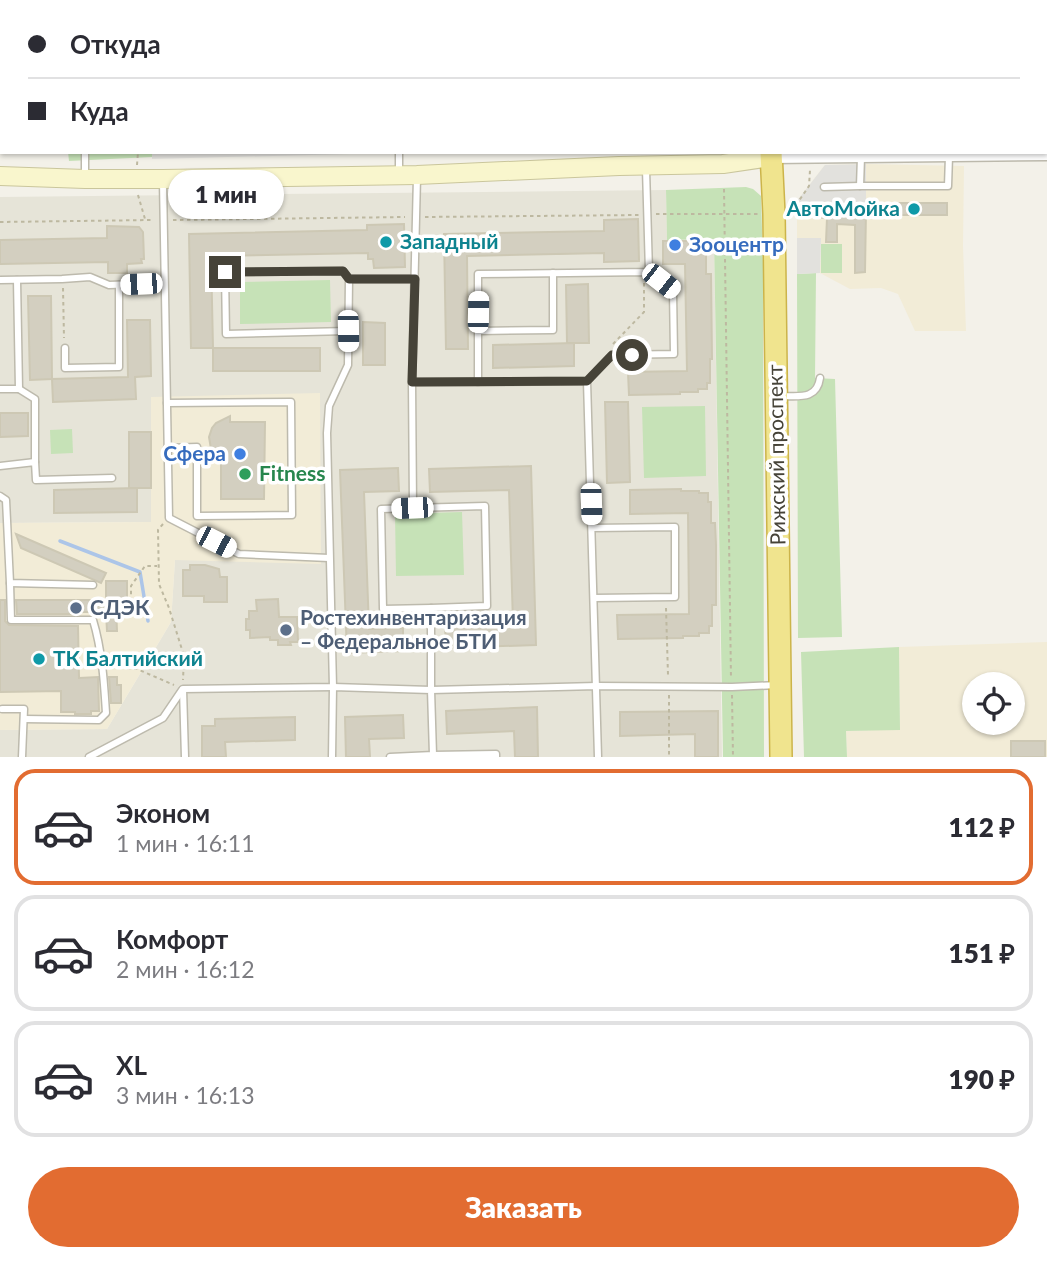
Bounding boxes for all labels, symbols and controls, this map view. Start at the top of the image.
text: Откуда [70,28,161,60]
text: Куда [70,95,129,127]
callout: 1 мин [167,170,283,219]
text: 1 мин [195,180,257,208]
place label: АвтоМойка [786,195,900,220]
marker: АвтоМойка [906,201,922,217]
place label: Западный [400,228,498,253]
place label: Зооцентр [689,231,784,256]
marker: Западный [378,234,394,250]
marker: Зооцентр [667,237,683,253]
route end [209,256,241,288]
car [638,260,685,302]
car [120,273,163,295]
car [468,291,489,333]
car [338,310,359,352]
route start [616,339,648,371]
street label: Рижский проспект [761,364,790,546]
place label: Сфера [163,440,226,465]
marker: Сфера [232,446,248,462]
place label: Fitness [259,460,326,485]
marker: Fitness [237,466,253,482]
car [580,483,603,525]
car [391,497,434,519]
car [193,523,240,561]
place label: СДЭК [90,594,150,619]
marker: СДЭК [68,600,84,616]
place label: Ростехинвентаризация – Федеральное БТИ [300,604,527,653]
marker: Ростехинвентаризация – Федеральное БТИ [278,622,294,638]
place label: ТК Балтийский [53,645,203,670]
marker: ТК Балтийский [31,651,47,667]
map controls [962,672,1025,735]
button: locate [962,672,1025,735]
icon: car [32,796,95,859]
text: Эконом [116,797,210,829]
text: 112 ₽ [949,811,1015,843]
text: 1 мин · 16:11 [116,829,255,857]
icon: car [32,922,95,985]
text: Комфорт [116,923,228,955]
text: 151 ₽ [949,937,1015,969]
text: 2 мин · 16:12 [116,955,255,983]
icon: car [32,1048,95,1111]
text: XL [116,1049,147,1081]
text: 190 ₽ [949,1063,1015,1095]
text: 3 мин · 16:13 [116,1081,255,1109]
button: Заказать [28,1167,1019,1247]

